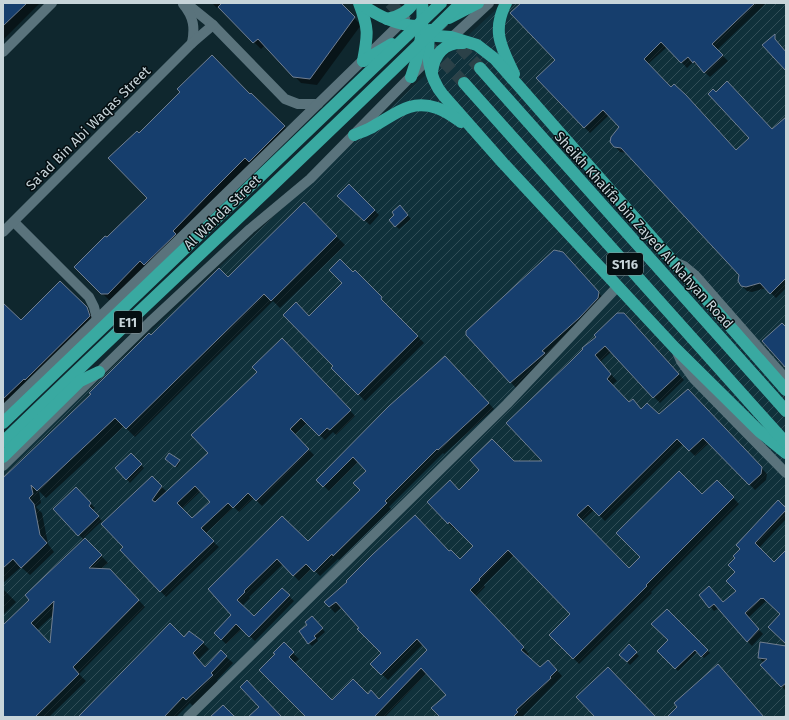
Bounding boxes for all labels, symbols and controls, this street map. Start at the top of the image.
street label: Sa'ad Bin Abi Waqas Street [23,62,155,194]
street label: Sheikh Khalifa bin Zayed Al Nahyan Road [551,128,737,332]
street label: Al Wahda Street [180,171,265,253]
road number: S116 [607,253,643,275]
road number: E11 [114,311,142,333]

